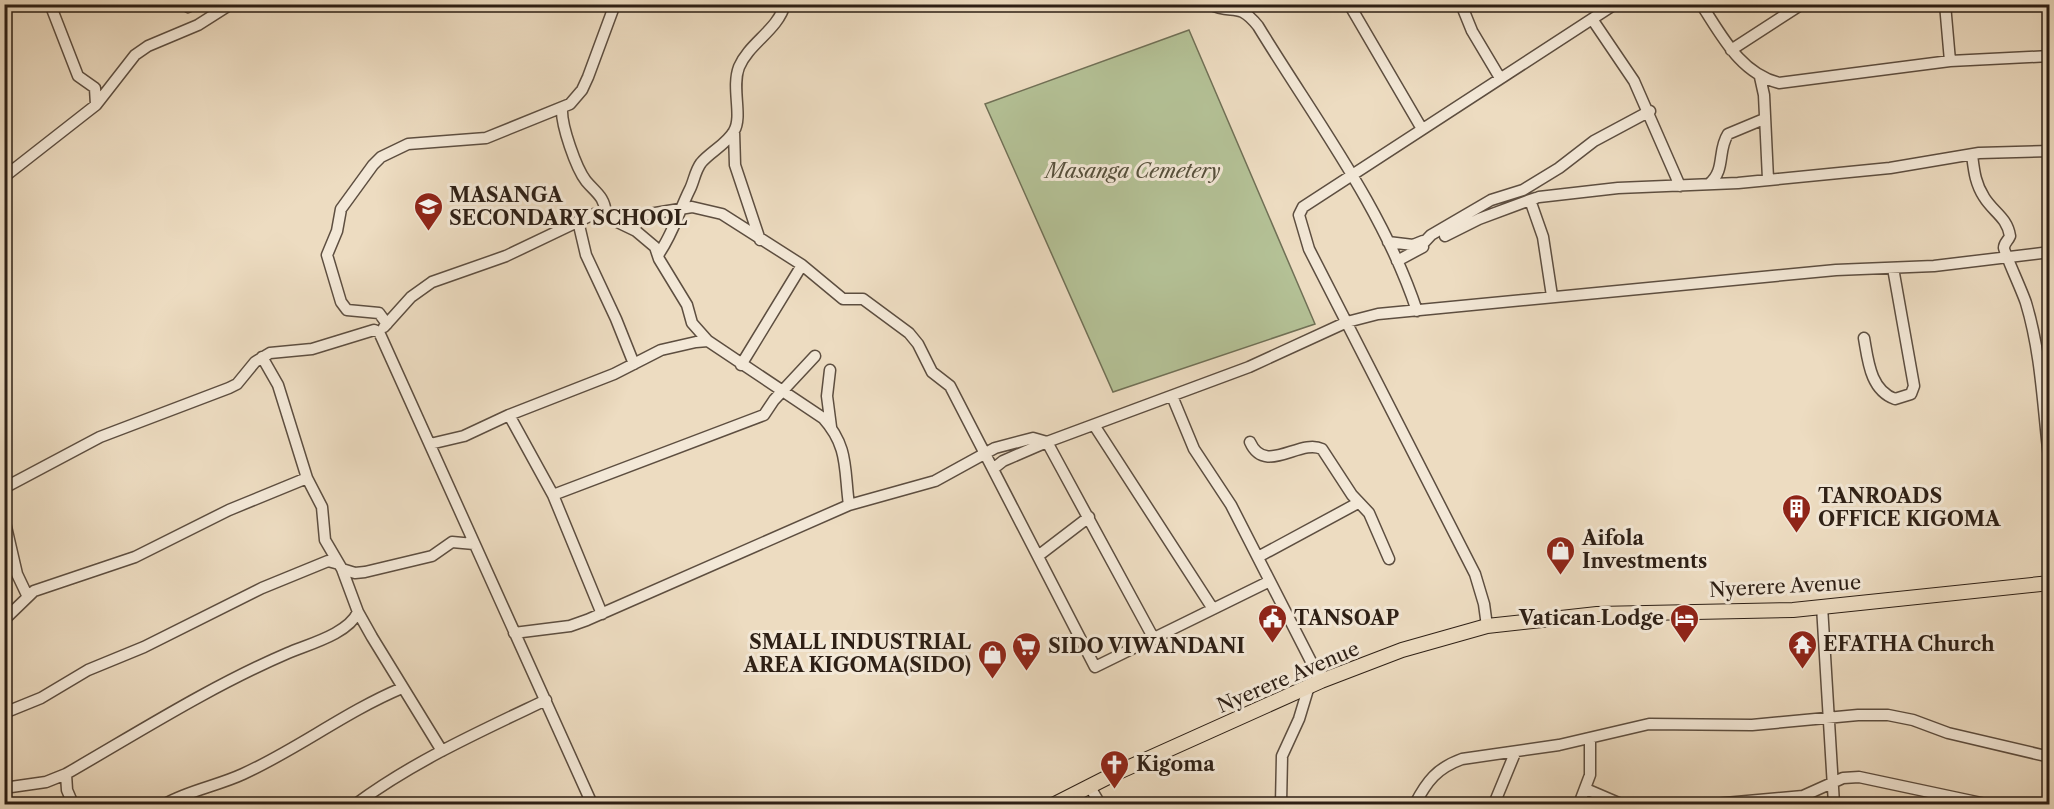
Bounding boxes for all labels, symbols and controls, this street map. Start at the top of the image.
park label: Masanga Cemetery [1043,159,1221,183]
place label: MASANGA SECONDARY SCHOOL [449,183,687,230]
school or university icon: MASANGA SECONDARY SCHOOL [412,190,444,232]
place label: TANROADS OFFICE KIGOMA [1818,484,2001,531]
building icon: TANROADS OFFICE KIGOMA [1781,492,1813,534]
place label: Aifola Investments [1581,526,1707,573]
shop icon: Aifola Investments [1545,534,1577,576]
street label: Nyerere Avenue [1708,570,1862,602]
public building icon: TANSOAP [1257,602,1289,644]
hotel icon: Vatican Lodge [1669,602,1701,644]
place label: TANSOAP [1294,606,1400,630]
place label: Vatican Lodge [1518,606,1664,630]
temple icon: EFATHA Church [1786,628,1818,670]
place label: SMALL INDUSTRIAL AREA KIGOMA(SIDO) [742,630,971,677]
supermarket icon: SIDO VIWANDANI [1011,630,1043,672]
place label: EFATHA Church [1823,632,1995,656]
place label: SIDO VIWANDANI [1048,634,1245,658]
street label: Nyerere Avenue [1213,636,1363,718]
shop icon: SMALL INDUSTRIAL AREA KIGOMA(SIDO) [976,638,1008,680]
church icon: Kigoma [1099,748,1131,790]
place label: Kigoma [1136,752,1215,776]

